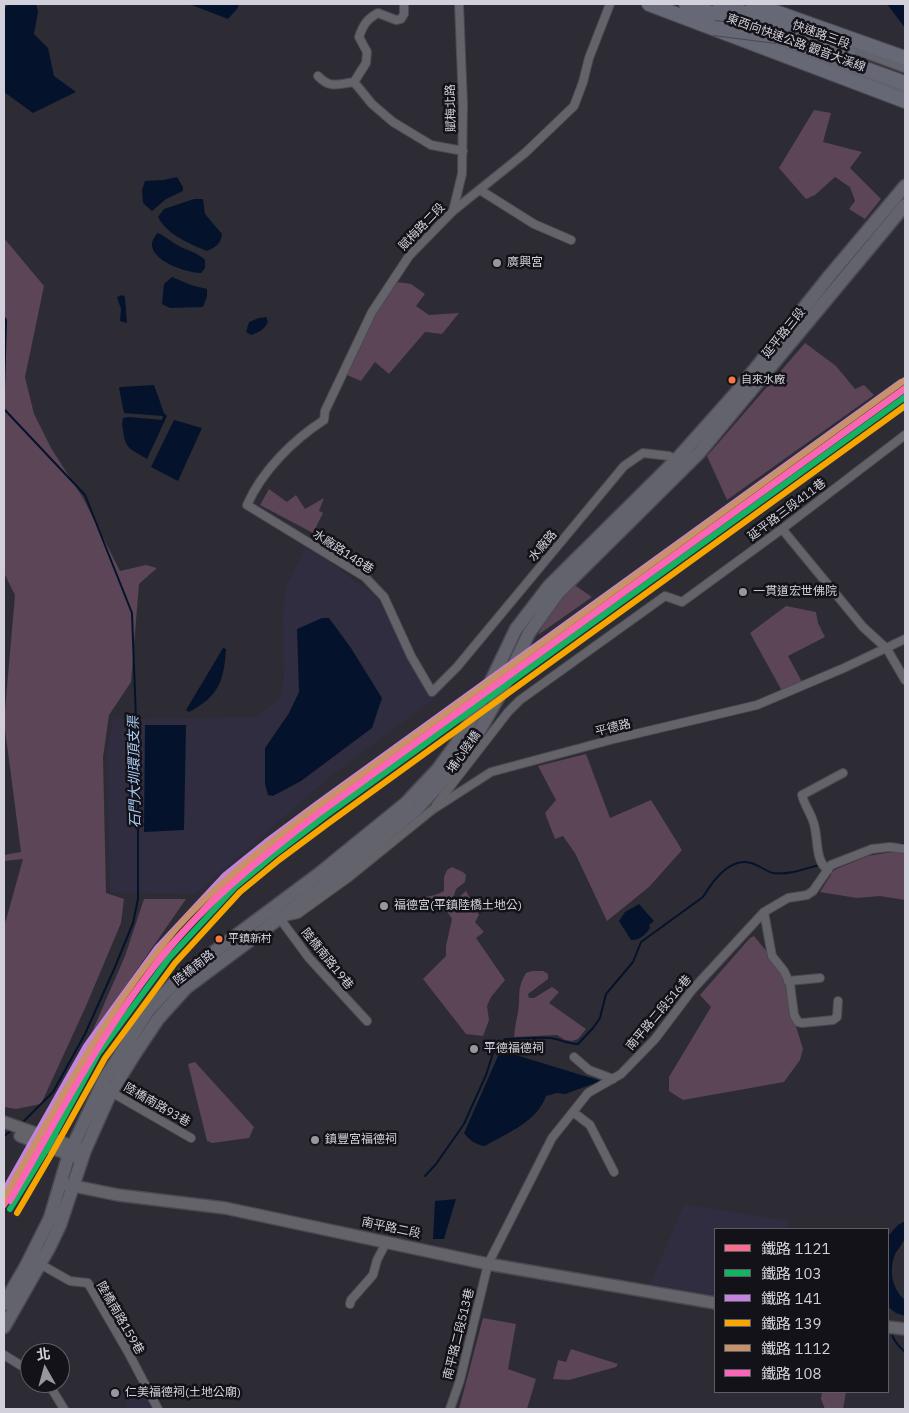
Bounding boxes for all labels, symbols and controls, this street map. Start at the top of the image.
street label: 東西向快速公路 觀音大溪線 [725,11,867,75]
street label: 快速路三段 [790,18,852,52]
street label: 賦梅北路 [443,84,459,132]
street label: 賦梅路二段 [396,200,448,254]
place label: 廣興宮 [507,256,543,270]
marker: 廣興宮 [491,257,503,269]
street label: 延平路三段 [760,305,808,361]
place label: 自來水廠 [741,373,785,387]
marker: 自來水廠 [727,375,737,385]
street label: 延平路三段411巷 [745,476,829,544]
street label: 水廠路148巷 [310,527,376,577]
street label: 水廠路 [526,528,560,564]
place label: 一貫道宏世佛院 [753,585,837,599]
marker: 一貫道宏世佛院 [737,586,749,598]
water label: 石門大圳環頂支渠 [126,716,144,828]
street label: 平德路 [594,717,632,739]
street label: 埔心陸橋 [444,728,484,776]
place label: 福德宮(平鎮陸橋土地公) [394,899,522,913]
marker: 福德宮(平鎮陸橋土地公) [378,900,390,912]
street label: 陸橋南路19巷 [298,926,356,992]
place label: 平鎮新村 [228,932,272,946]
marker: 平鎮新村 [214,934,224,944]
street label: 陸橋南路 [171,948,217,988]
street label: 南平路二段516巷 [623,973,695,1053]
place label: 平德福德祠 [484,1042,544,1056]
marker: 平德福德祠 [468,1043,480,1055]
street label: 陸橋南路93巷 [121,1080,193,1130]
place label: 鎮豐宮福德祠 [325,1133,397,1147]
marker: 鎮豐宮福德祠 [309,1134,321,1146]
street label: 南平路二段 [360,1215,422,1241]
legend [714,1228,889,1393]
text: 鐵路 1121 [761,1239,831,1258]
text: 鐵路 103 [761,1264,822,1283]
street label: 陸橋南路159巷 [93,1279,147,1357]
street label: 南平路二段513巷 [441,1287,477,1381]
text: 鐵路 141 [761,1289,822,1308]
text: 鐵路 139 [761,1314,822,1333]
text: 鐵路 1112 [761,1339,831,1358]
north arrow [20,1343,70,1393]
text: 北 [35,1344,51,1364]
text: 鐵路 108 [761,1364,822,1383]
place label: 仁美福德祠(土地公廟) [125,1386,241,1400]
marker: 仁美福德祠(土地公廟) [109,1387,121,1399]

